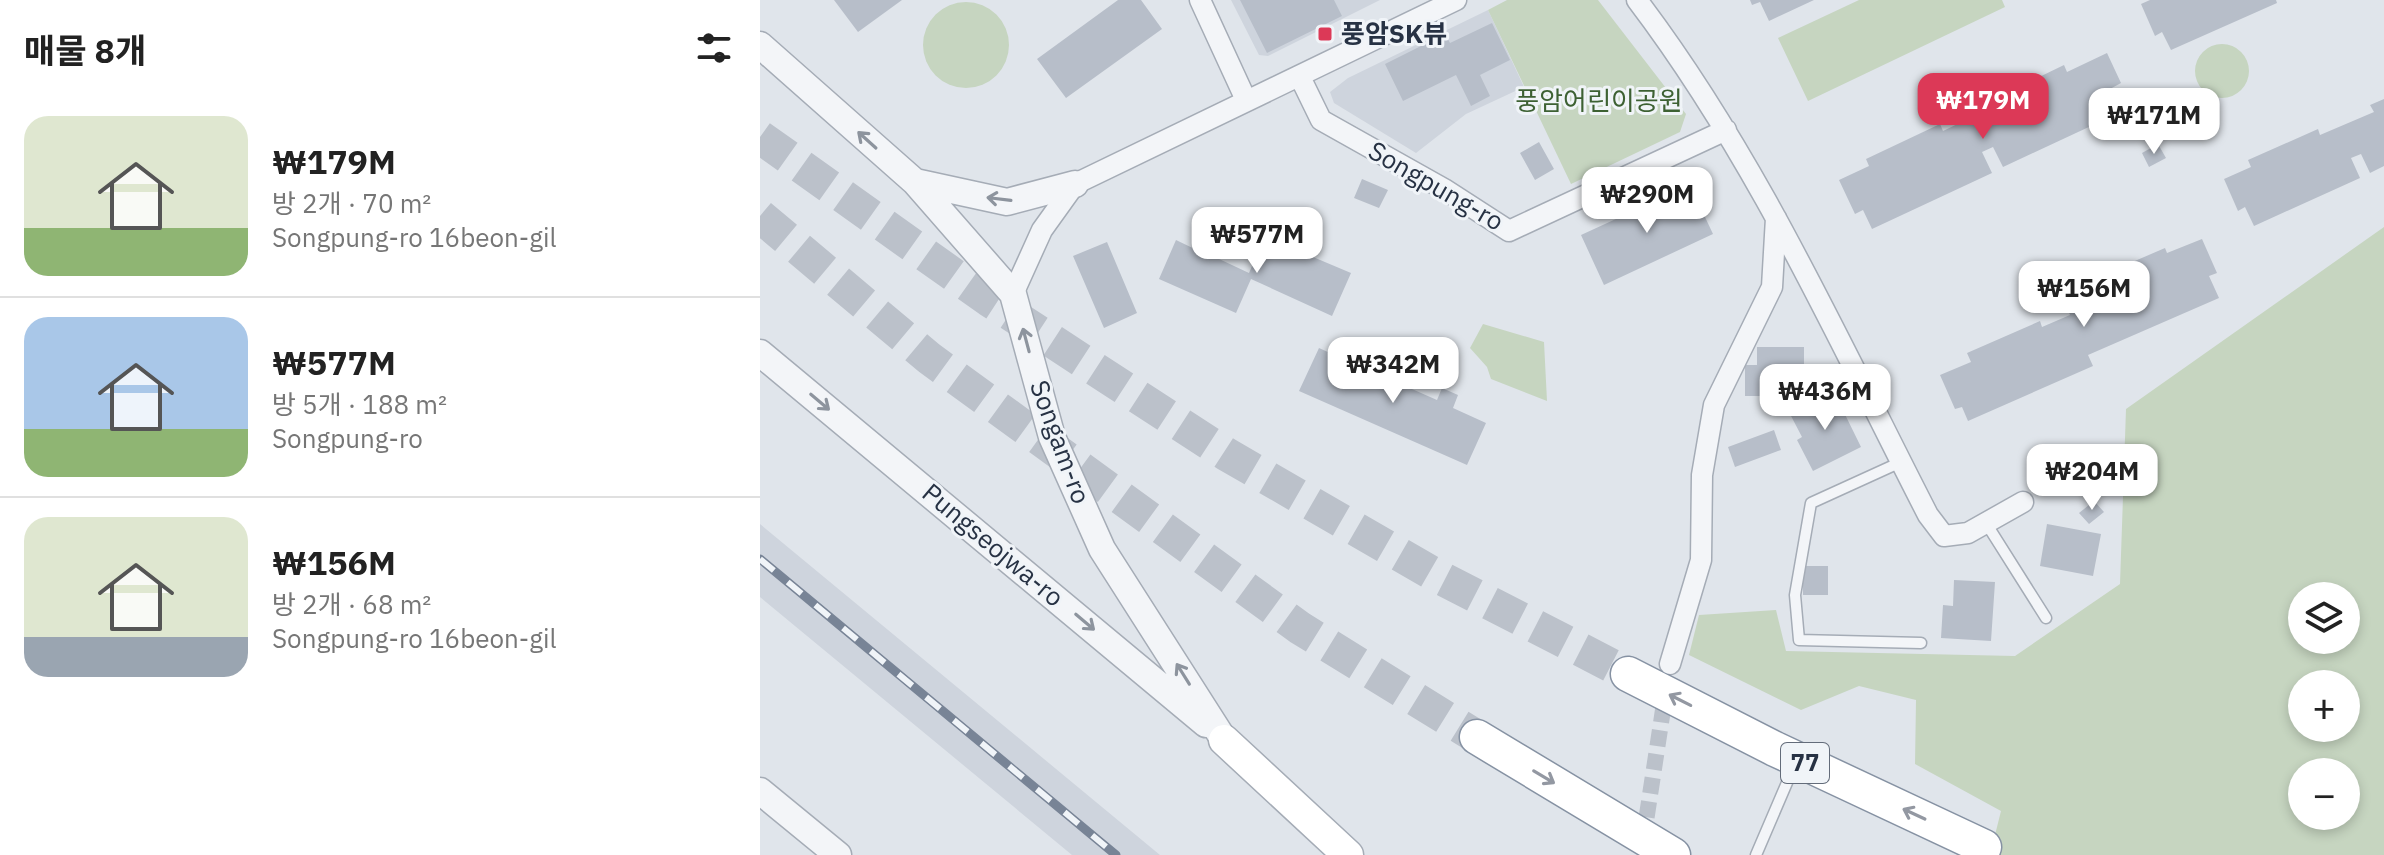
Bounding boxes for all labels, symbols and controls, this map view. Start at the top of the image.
place label: 풍암SK뷰 [1341,16,1447,50]
marker: 풍암SK뷰 [1316,25,1334,43]
icon: filters [692,26,736,70]
text: 매물 8개 [24,28,146,72]
pin: ₩179M [1927,73,2039,141]
text: ₩179M [1936,82,2030,116]
park label: 풍암어린이공원 [1515,83,1683,117]
pin: ₩171M [2098,88,2210,156]
text: ₩171M [2107,97,2201,131]
one-way arrow [857,130,877,149]
street label: Songpung-ro [1363,133,1510,238]
text: ₩179M [272,139,396,183]
icon: home [88,148,184,244]
pin: ₩290M [1591,167,1703,235]
text: ₩290M [1600,176,1694,210]
text: 방 2개 · 70 m² [272,186,431,220]
one-way arrow [987,192,1013,207]
pin: ₩577M [1201,207,1313,275]
text: ₩577M [1210,216,1304,250]
text: Songpung-ro 16beon-gil [272,220,557,254]
pin: ₩156M [2028,261,2140,329]
text: ₩156M [2037,270,2131,304]
one-way arrow [1017,327,1032,353]
pin: ₩342M [1337,337,1449,405]
text: ₩577M [272,340,396,384]
text: ₩342M [1346,346,1440,380]
icon: home [88,349,184,445]
pin: ₩436M [1769,364,1881,432]
text: ₩436M [1778,373,1872,407]
street label: Songam-ro [1023,375,1099,508]
text: 방 5개 · 188 m² [272,387,447,421]
one-way arrow [809,394,830,411]
text: Songpung-ro [272,421,423,455]
pin: ₩204M [2036,444,2148,512]
text: ₩204M [2045,453,2139,487]
street label: Pungseojwa-ro [916,475,1072,613]
text: ₩156M [272,540,396,584]
icon: home [88,549,184,645]
map controls [2288,582,2360,830]
button: layers [2288,582,2360,654]
text: 방 2개 · 68 m² [272,587,431,621]
one-way arrow [1074,613,1095,631]
text: Songpung-ro 16beon-gil [272,621,557,655]
one-way arrow [1174,663,1191,685]
button: + [2288,670,2360,742]
one-way arrow [1669,692,1693,708]
road number: 77 [1781,743,1829,783]
button: − [2288,758,2360,830]
one-way arrow [1532,770,1555,786]
one-way arrow [1902,806,1926,821]

